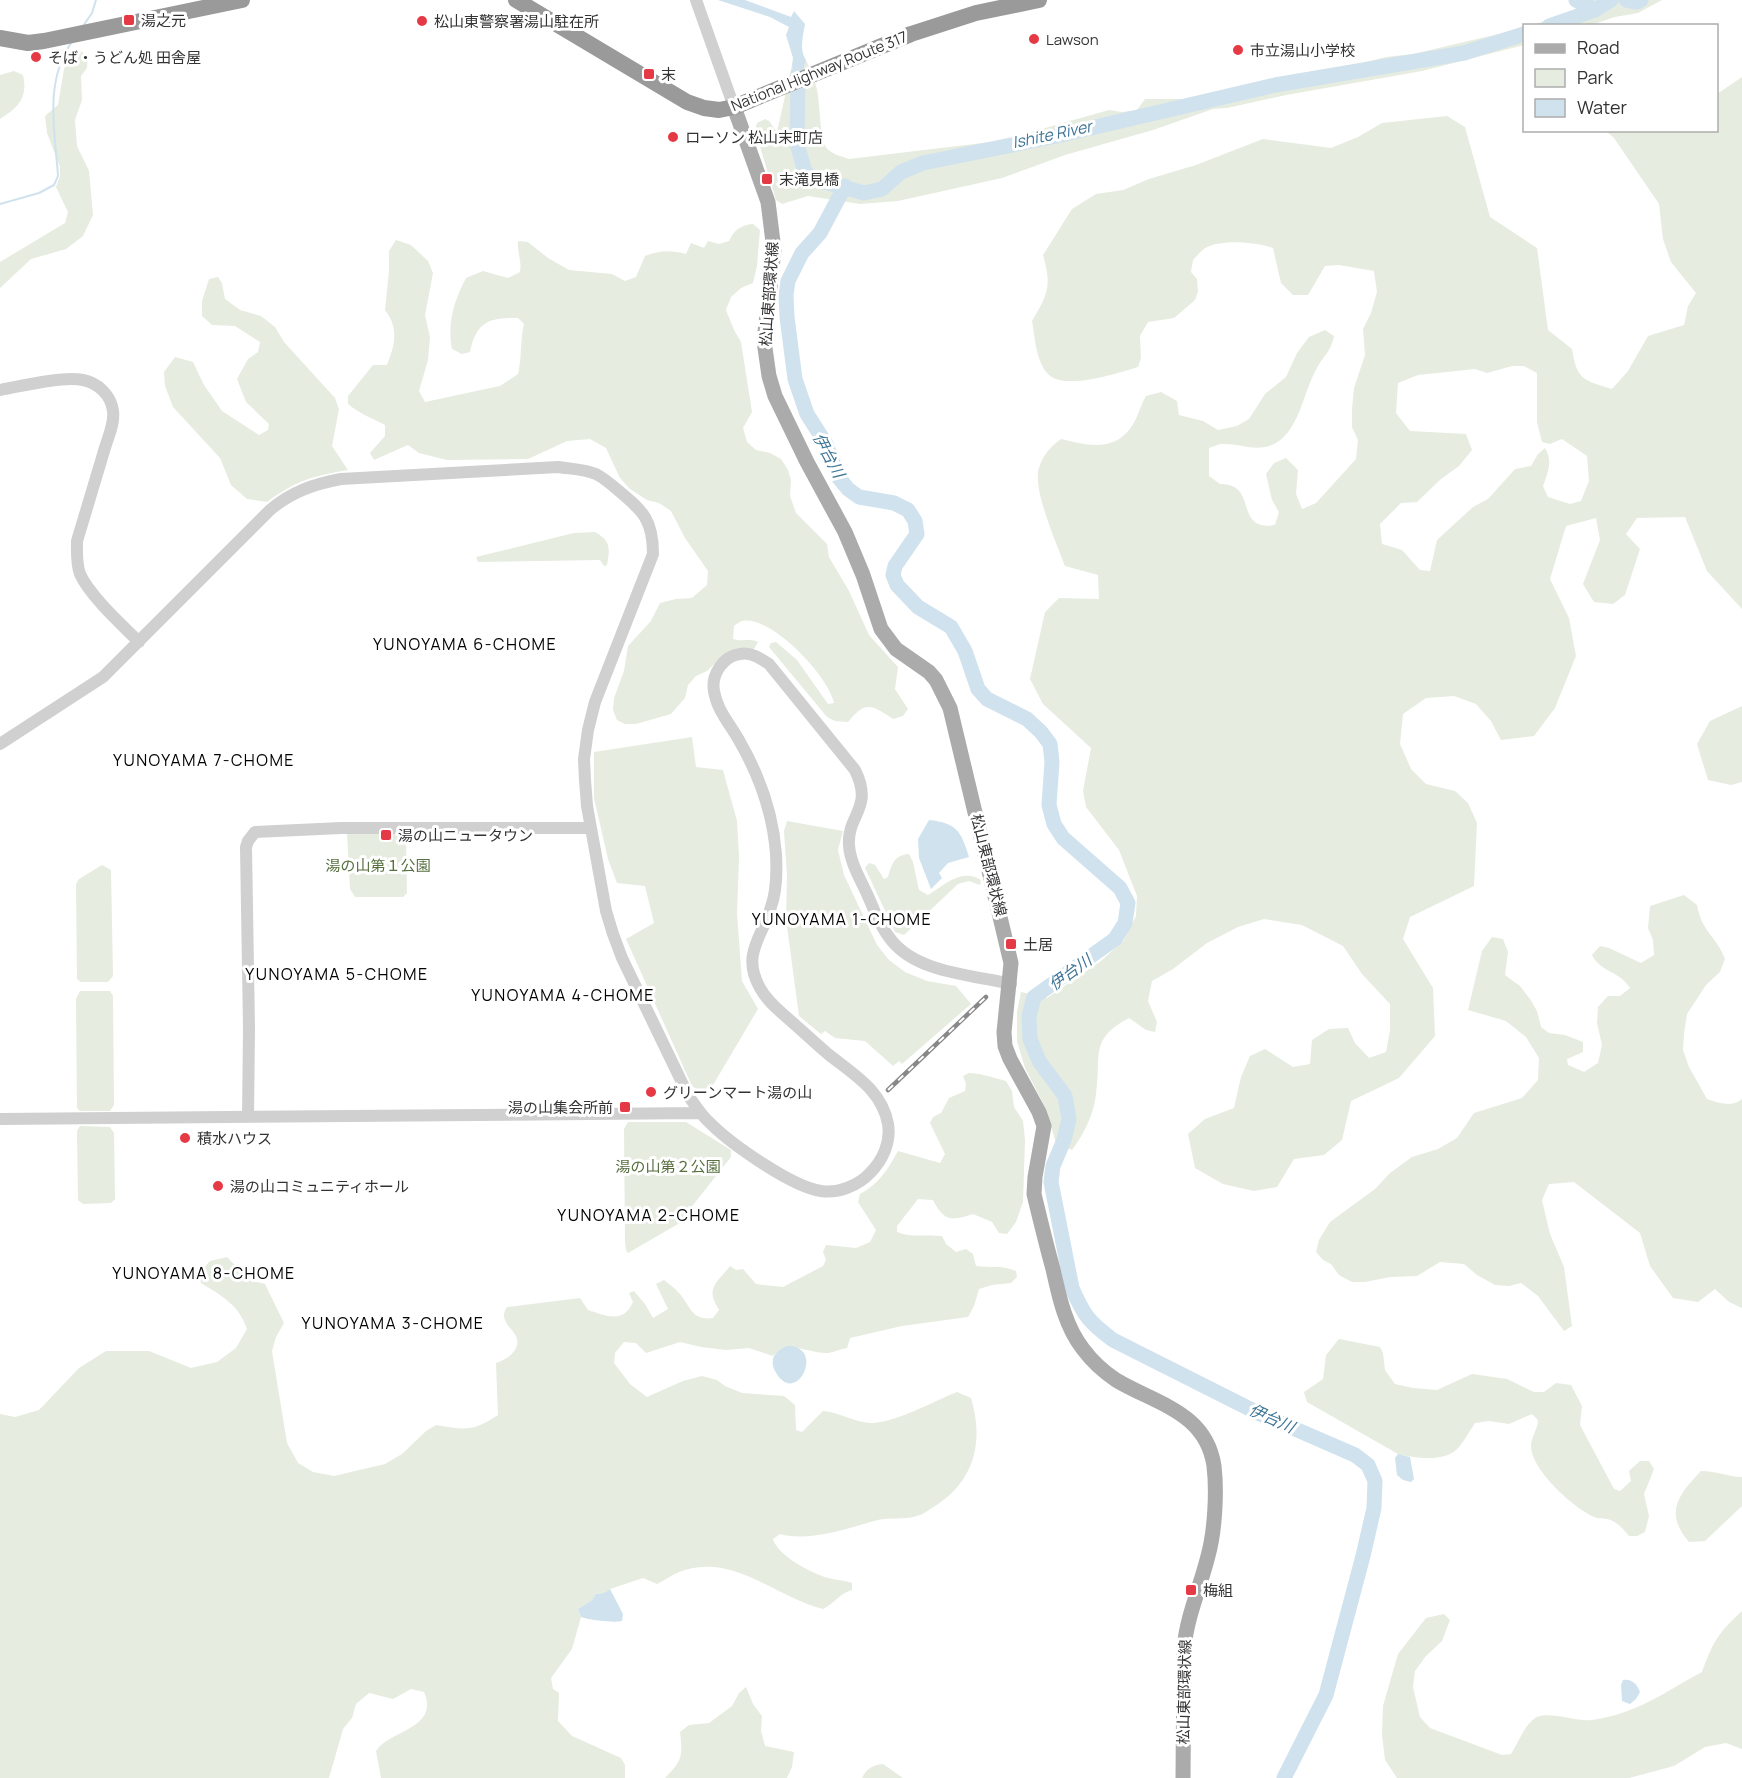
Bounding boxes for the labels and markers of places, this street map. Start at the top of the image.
place label: 湯之元 [141,10,186,31]
place label: 松山東警察署湯山駐在所 [434,11,599,32]
marker: 湯之元 [122,13,136,27]
marker: 松山東警察署湯山駐在所 [415,14,429,28]
place label: Lawson [1046,29,1099,50]
marker: Lawson [1027,32,1041,46]
place label: 市立湯山小学校 [1250,40,1355,61]
marker: 市立湯山小学校 [1231,43,1245,57]
place label: そば・うどん処 田舎屋 [48,47,201,68]
marker: そば・うどん処 田舎屋 [29,50,43,64]
place label: 末 [661,64,676,85]
marker: 末 [642,67,656,81]
place label: ローソン 松山末町店 [685,127,823,148]
marker: ローソン 松山末町店 [666,130,680,144]
place label: 末滝見橋 [779,169,839,190]
marker: 末滝見橋 [760,172,774,186]
place label: 湯の山ニュータウン [398,825,533,846]
marker: 湯の山ニュータウン [379,828,393,842]
place label: 土居 [1023,934,1053,955]
marker: 土居 [1004,937,1018,951]
place label: グリーンマート湯の山 [663,1082,812,1103]
marker: グリーンマート湯の山 [644,1085,658,1099]
place label: 湯の山集会所前 [508,1097,613,1118]
marker: 湯の山集会所前 [618,1100,632,1114]
place label: 積水ハウス [197,1128,272,1149]
marker: 積水ハウス [178,1131,192,1145]
place label: 湯の山コミュニティホール [230,1176,409,1197]
marker: 湯の山コミュニティホール [211,1179,225,1193]
place label: 梅組 [1203,1580,1233,1601]
marker: 梅組 [1184,1583,1198,1597]

